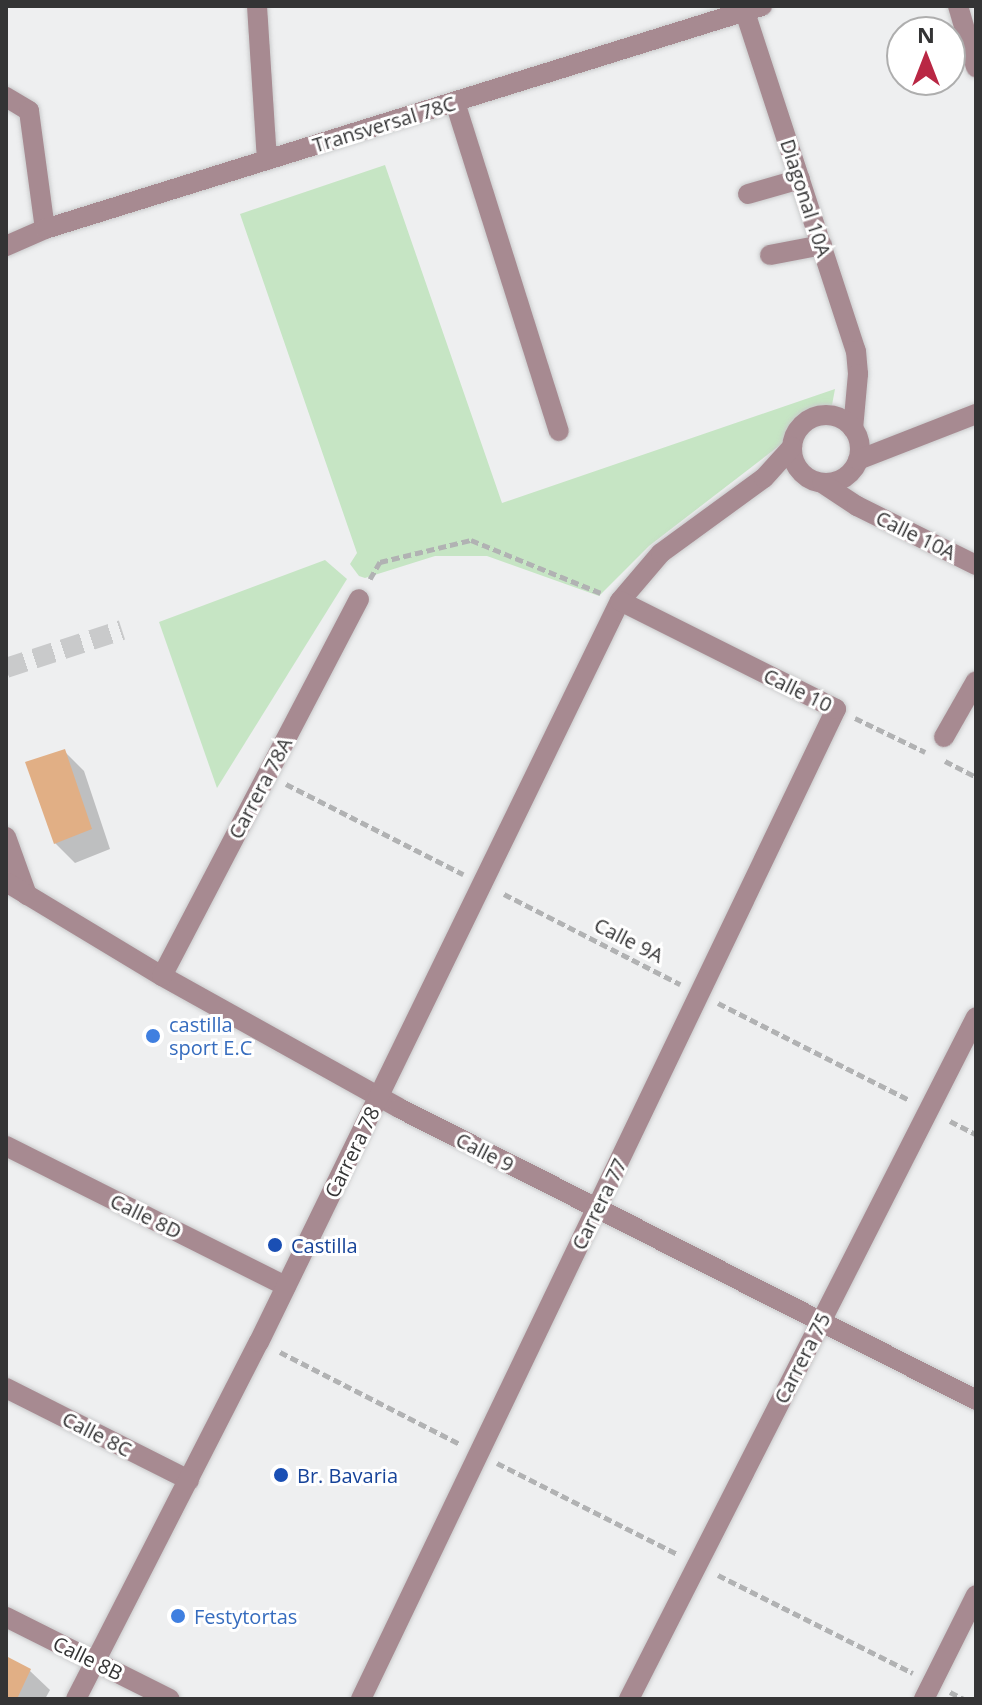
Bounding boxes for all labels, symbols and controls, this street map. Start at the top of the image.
north arrow [886,16,966,96]
text: N [917,19,935,49]
street label: Transversal 78C [310,91,458,157]
street label: Diagonal 10A [776,136,836,260]
street label: Calle 10A [872,505,960,565]
street label: Calle 10 [760,663,836,717]
street label: Carrera 78A [223,733,297,843]
street label: Calle 9A [590,912,668,968]
place label: castilla sport E.C [169,1012,252,1059]
marker: castilla sport E.C [144,1027,162,1045]
street label: Carrera 78 [320,1102,384,1202]
street label: Calle 9 [452,1127,518,1177]
street label: Carrera 77 [567,1154,631,1254]
street label: Calle 8D [107,1189,185,1243]
place label: Castilla [291,1233,358,1257]
marker: Castilla [266,1236,284,1254]
street label: Carrera 75 [769,1309,835,1407]
street label: Calle 8C [58,1406,136,1462]
place label: Br. Bavaria [297,1463,398,1487]
marker: Br. Bavaria [272,1466,290,1484]
place label: Festytortas [194,1604,297,1628]
marker: Festytortas [169,1607,187,1625]
street label: Calle 8B [49,1631,127,1685]

